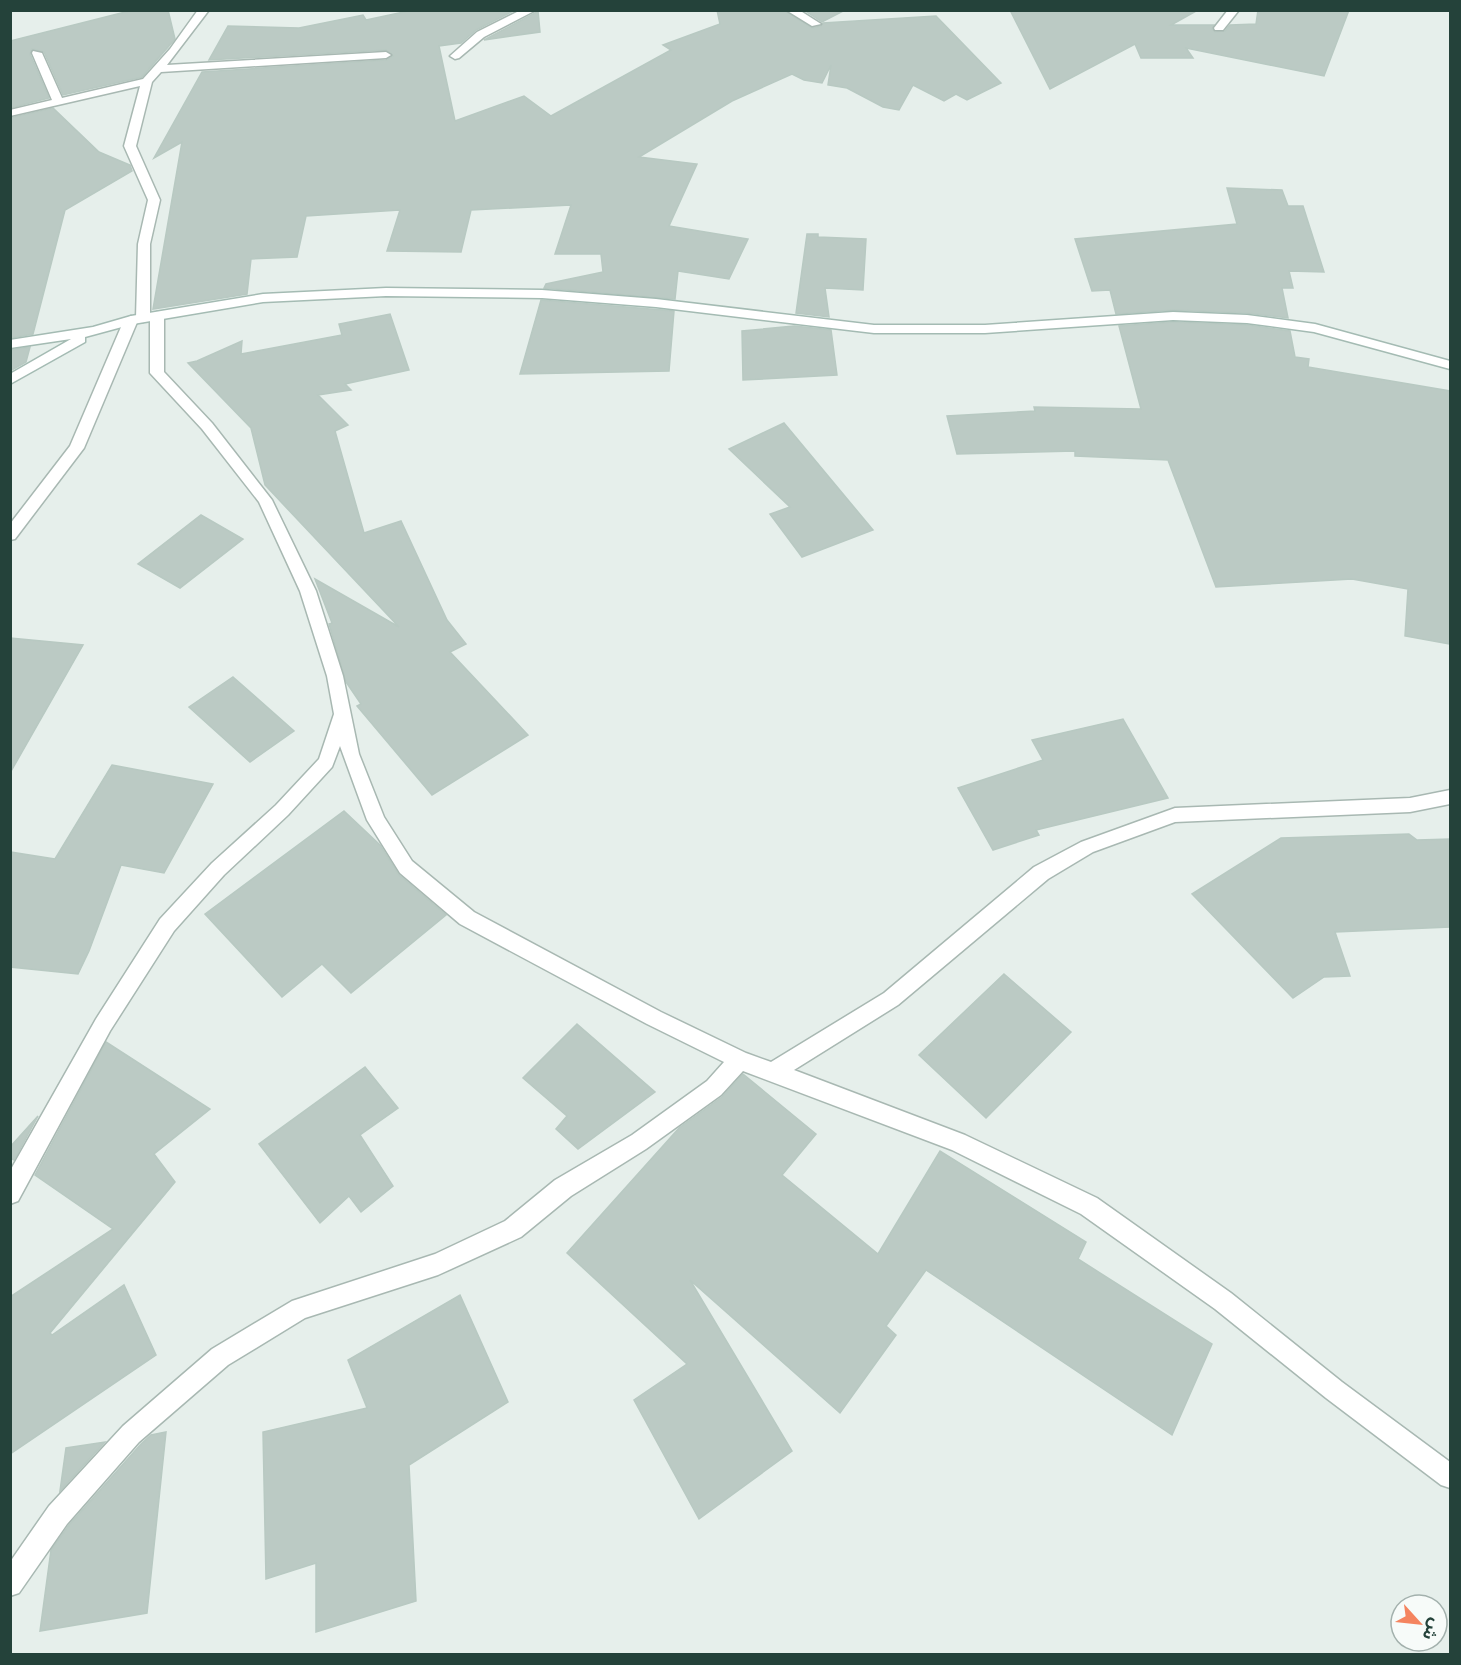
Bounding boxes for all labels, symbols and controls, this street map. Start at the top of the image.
north arrow [1389,1593,1449,1653]
text: ش [1418,1616,1445,1644]

